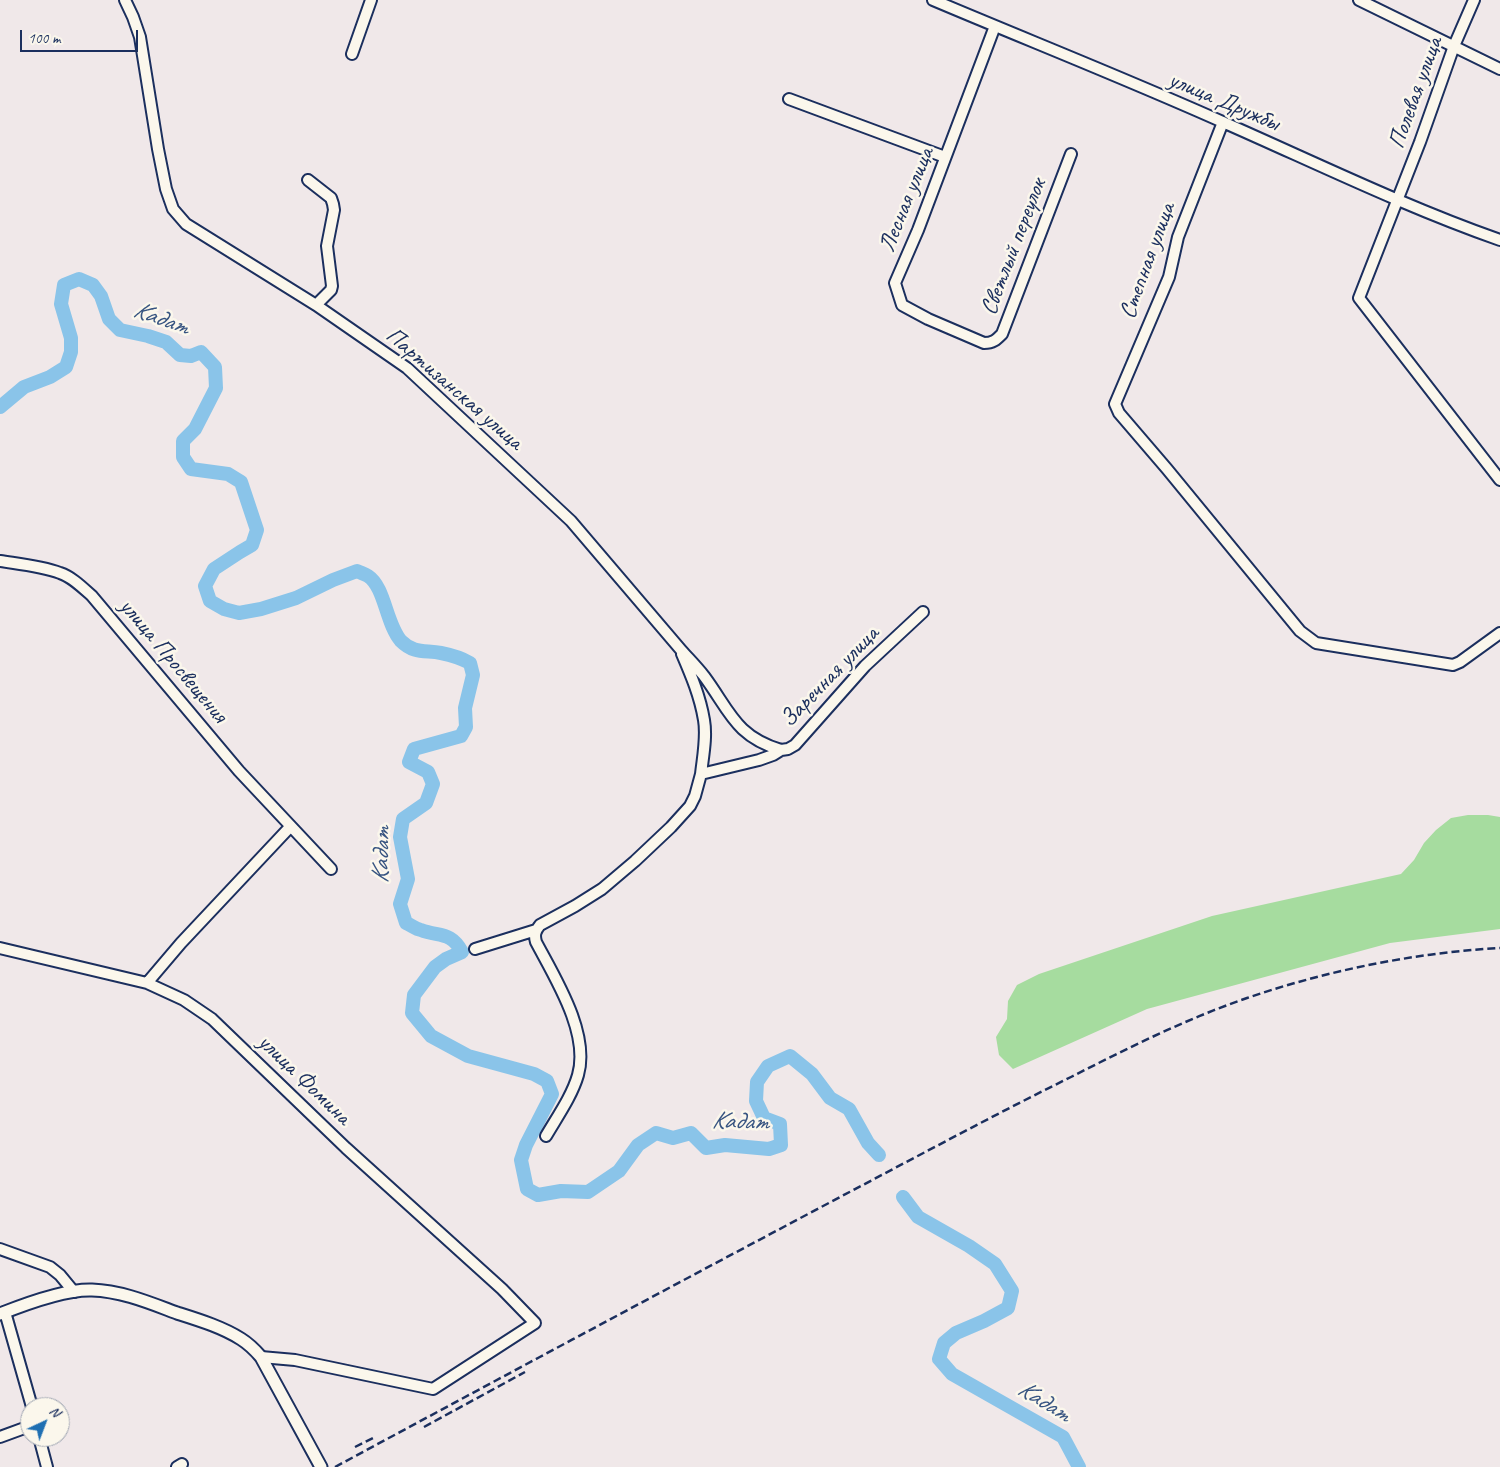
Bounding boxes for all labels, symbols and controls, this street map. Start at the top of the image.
scale bar [22,20,140,52]
text: 100 m [28,29,60,48]
street label: Полевая улица [1383,33,1449,153]
street label: улица Дружбы [1164,66,1284,138]
street label: Лесная улица [873,144,941,256]
street label: Светлый переулок [975,175,1053,319]
street label: Степная улица [1114,199,1182,323]
water label: Кадат [129,295,193,343]
street label: Партизанская улица [379,321,529,457]
street label: улица Просвещения [113,593,233,729]
street label: Заречная улица [775,620,885,734]
water label: Кадат [366,826,398,884]
street label: улица Фомина [251,1028,357,1132]
water label: Кадат [711,1106,769,1138]
water label: Кадат [1012,1374,1076,1430]
north arrow [20,1397,70,1447]
text: N [46,1402,64,1421]

